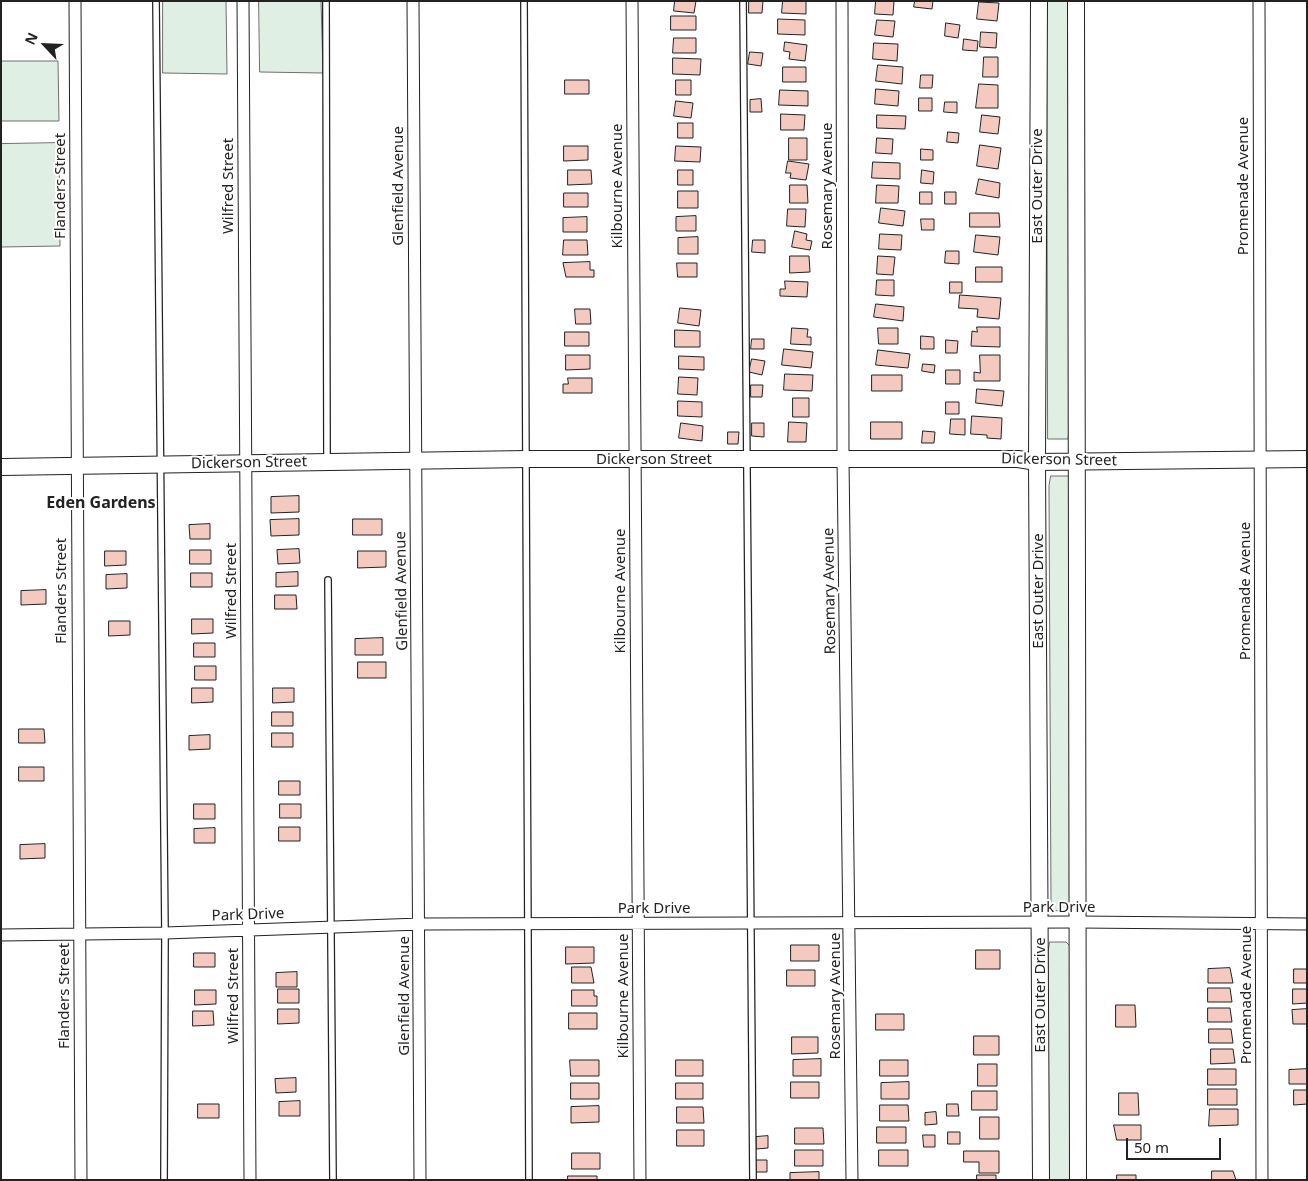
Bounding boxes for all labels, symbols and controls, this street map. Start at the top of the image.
north arrow [20,20,70,70]
text: N [20,29,42,48]
street label: Promenade Avenue [1235,117,1253,255]
street label: Kilbourne Avenue [609,123,627,249]
street label: Rosemary Avenue [819,123,837,249]
street label: Glenfield Avenue [390,126,408,246]
street label: East Outer Drive [1029,128,1047,244]
street label: Flanders Street [52,133,70,239]
street label: Wilfred Street [220,138,238,234]
street label: Dickerson Street [1001,450,1117,470]
street label: Dickerson Street [596,451,712,469]
street label: Dickerson Street [191,453,307,473]
district label: Eden Gardens [46,493,156,513]
street label: Promenade Avenue [1237,522,1255,660]
street label: Rosemary Avenue [820,527,840,655]
street label: Kilbourne Avenue [612,528,630,654]
street label: Glenfield Avenue [392,531,412,651]
street label: East Outer Drive [1030,533,1048,649]
street label: Flanders Street [53,538,71,644]
street label: Wilfred Street [223,543,241,639]
street label: Park Drive [1023,899,1095,917]
street label: Park Drive [618,900,690,918]
street label: Park Drive [211,905,285,925]
street label: Promenade Avenue [1238,926,1256,1064]
street label: Kilbourne Avenue [615,933,633,1059]
street label: Rosemary Avenue [827,933,845,1059]
street label: Glenfield Avenue [396,936,414,1056]
street label: East Outer Drive [1032,937,1050,1053]
street label: Flanders Street [56,943,74,1049]
street label: Wilfred Street [225,948,243,1044]
scale bar [1128,1128,1223,1160]
text: 50 m [1134,1137,1169,1157]

